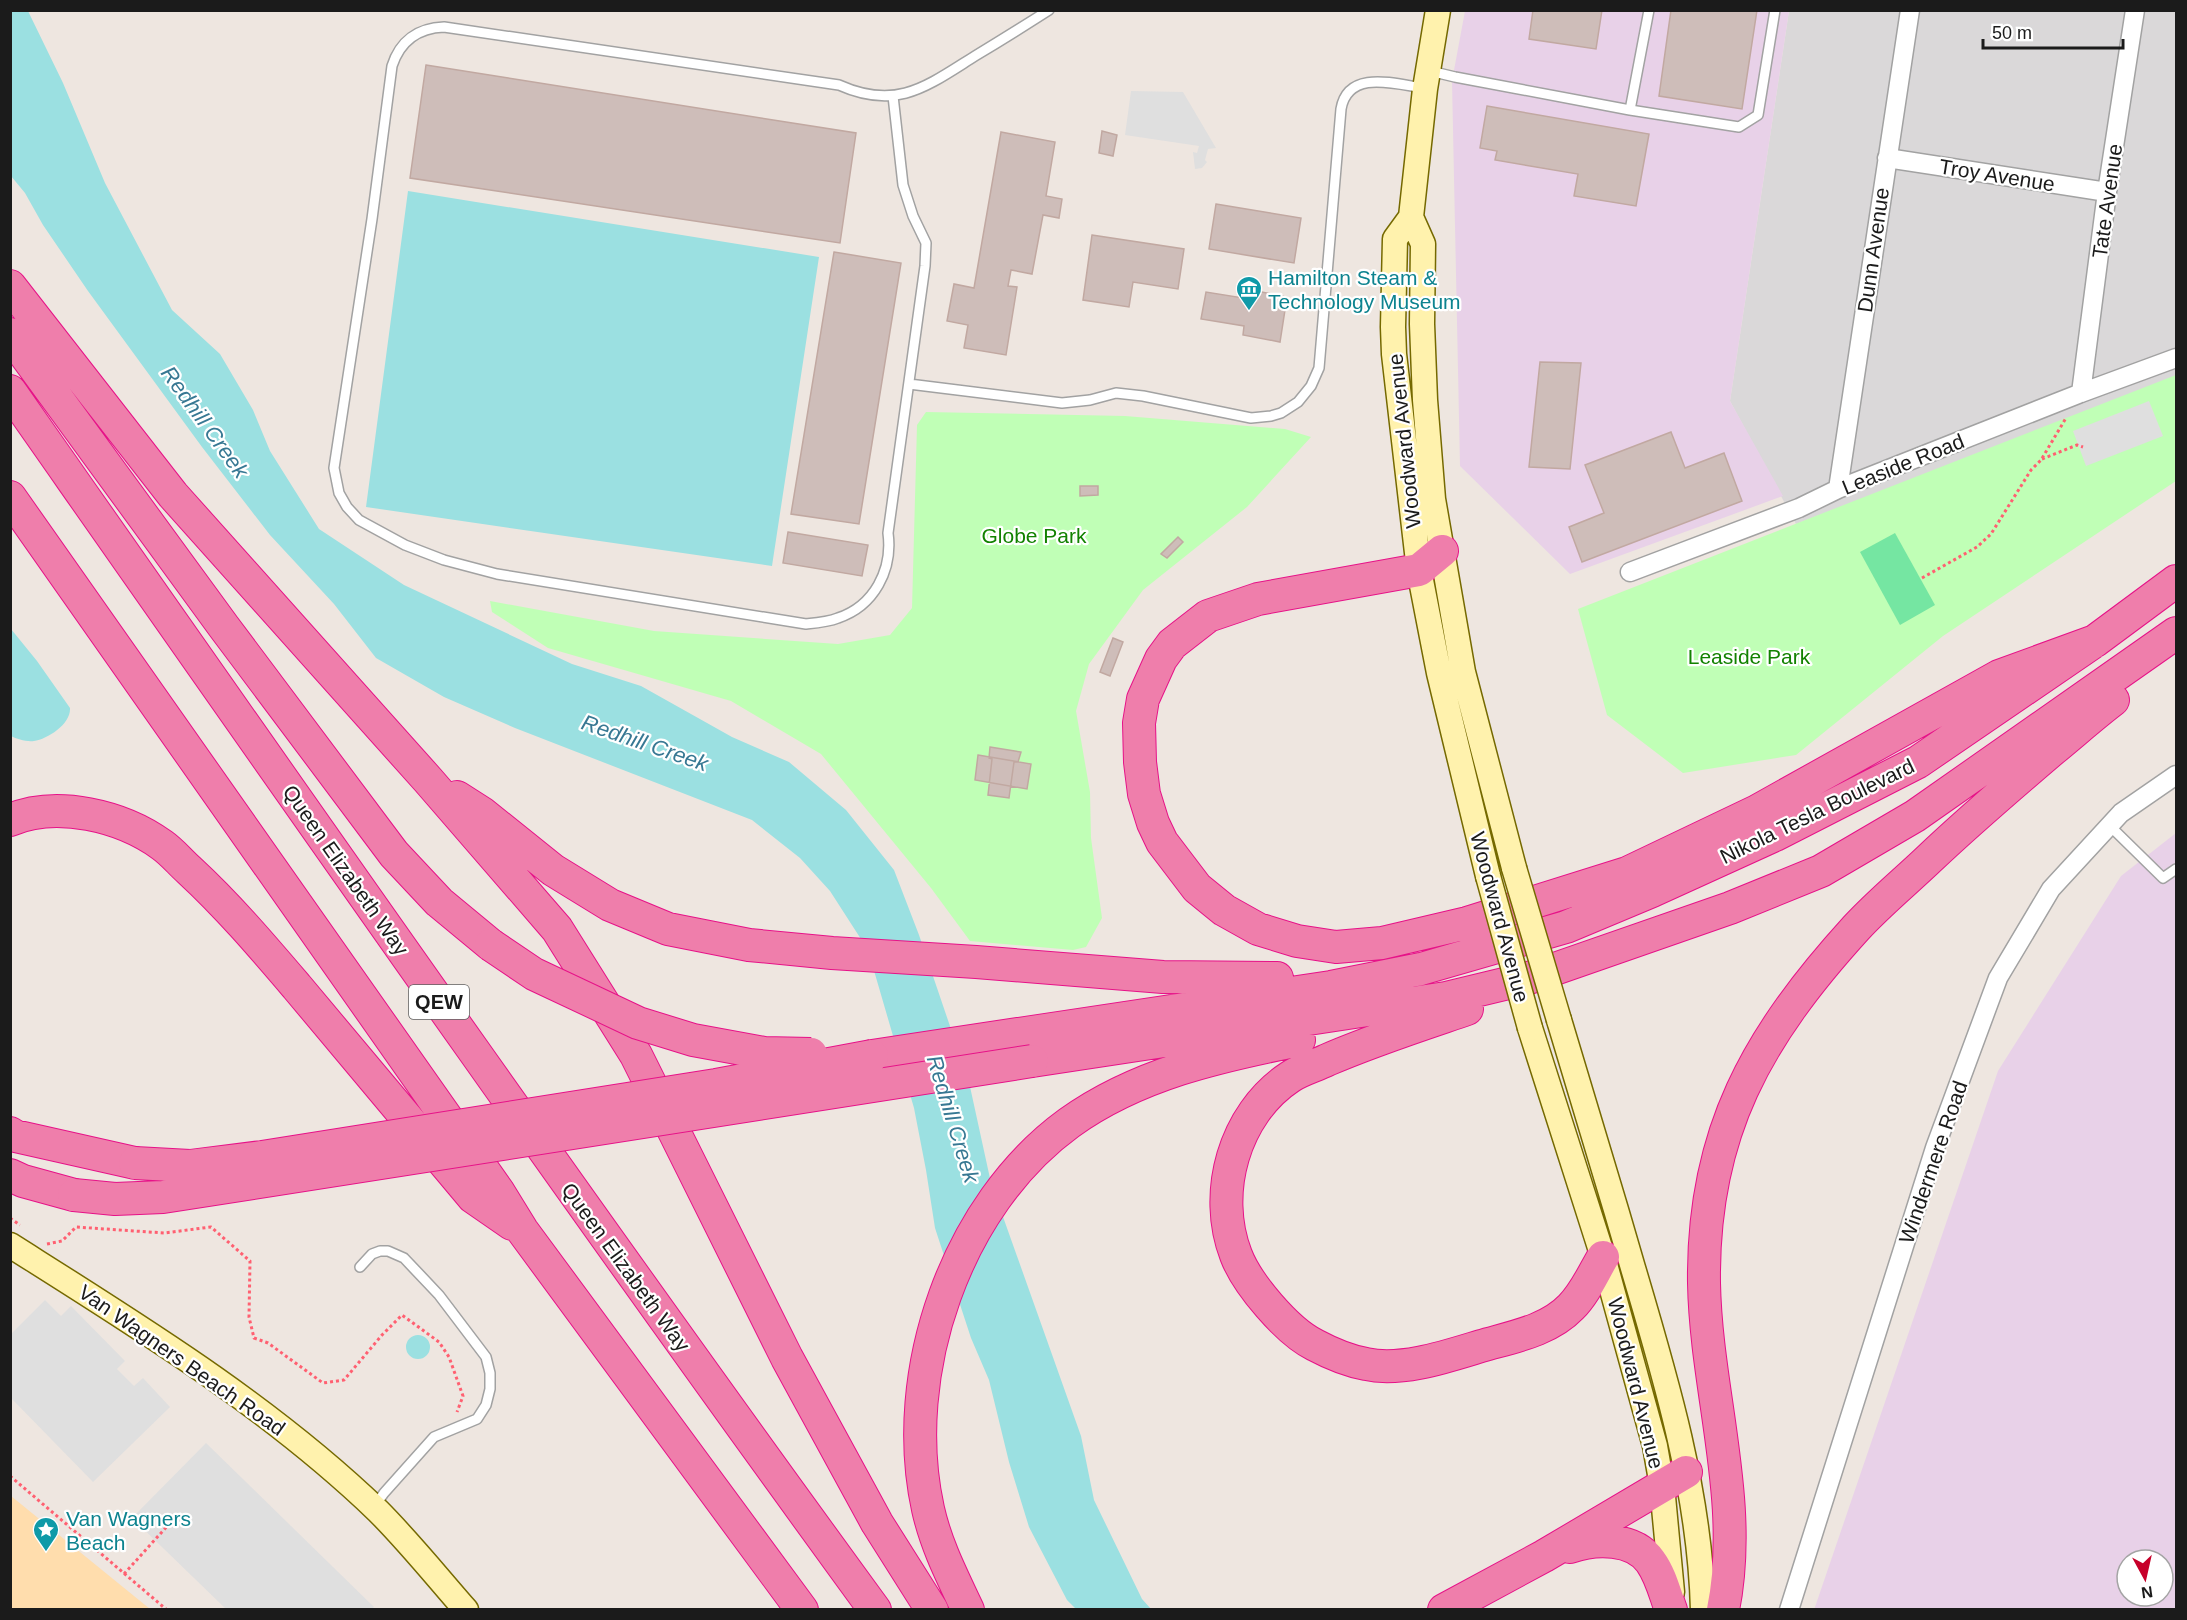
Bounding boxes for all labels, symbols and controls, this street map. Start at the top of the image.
scale bar [1983,12,2122,50]
text: 50 m [1992,23,2032,43]
street label: Tate Avenue [2088,142,2126,260]
street label: Troy Avenue [1938,155,2056,195]
street label: Dunn Avenue [1853,186,1893,314]
place label: Hamilton Steam & Technology Museum [1268,266,1461,313]
museum icon: Hamilton Steam & Technology Museum [1234,274,1264,312]
street label: Woodward Avenue [1383,353,1425,529]
water label: Redhill Creek [156,361,255,484]
street label: Leaside Road [1839,429,1967,499]
park label: Globe Park [981,524,1087,547]
park label: Leaside Park [1688,645,1811,668]
water label: Redhill Creek [578,710,712,777]
street label: Nikola Tesla Boulevard [1716,754,1918,868]
street label: Queen Elizabeth Way [279,781,414,960]
street label: Woodward Avenue [1466,829,1534,1005]
road number: QEW [409,985,469,1019]
water label: Redhill Creek [922,1052,985,1187]
street label: Windermere Road [1894,1078,1972,1246]
street label: Queen Elizabeth Way [557,1178,695,1356]
street label: Van Wagners Beach Road [75,1280,289,1440]
street label: Woodward Avenue [1604,1295,1668,1471]
place label: Van Wagners Beach [66,1507,191,1554]
place icon: Van Wagners Beach [31,1515,61,1553]
north arrow [2115,1548,2175,1608]
text: N [2140,1583,2154,1602]

